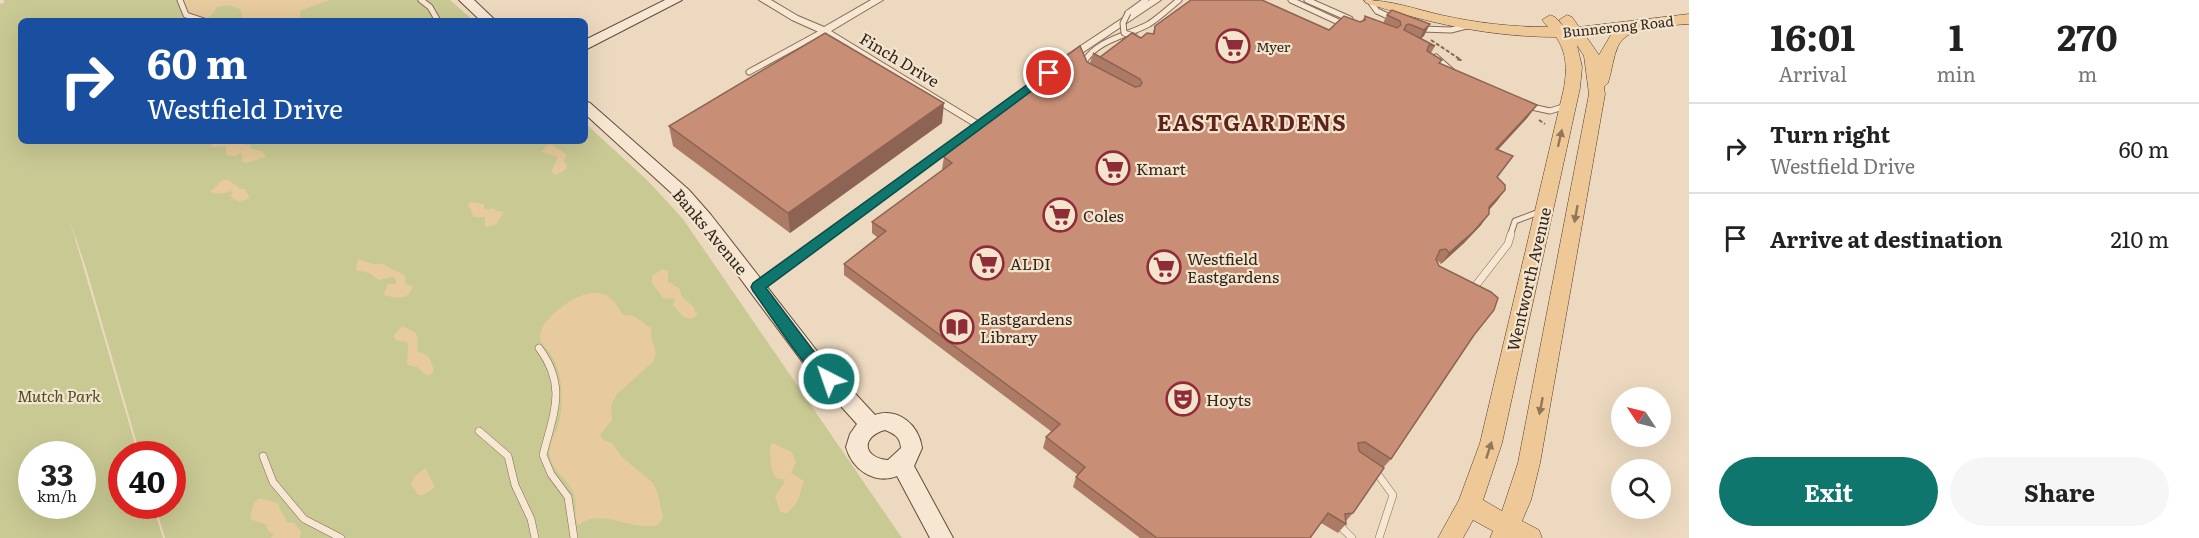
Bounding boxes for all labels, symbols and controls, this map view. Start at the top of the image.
text: 16:01 [1770,9,1855,62]
text: 1 [1949,9,1964,62]
text: 270 [2057,9,2118,62]
street label: Bunnerong Road [1561,10,1675,42]
street label: Finch Drive [856,26,944,92]
supermarket icon: Myer [1215,28,1251,64]
text: 60 m [147,30,248,92]
place label: Myer [1256,36,1291,56]
icon: right [48,42,126,120]
pin [1023,47,1074,98]
icon: arrive [1032,56,1065,89]
text: Arrival [1779,58,1847,88]
text: min [1936,58,1976,88]
text: m [2078,58,2097,88]
text: Westfield Drive [147,87,343,127]
district label: EASTGARDENS [1157,105,1347,138]
text: Turn right [1770,117,1890,150]
one-way arrow [1556,129,1566,147]
icon: right [1719,132,1752,165]
text: 60 m [2119,132,2169,165]
supermarket icon: Kmart [1095,150,1131,186]
text: Westfield Drive [1770,150,1915,180]
place label: Kmart [1136,156,1187,180]
street label: Banks Avenue [668,183,754,279]
supermarket icon: Coles [1042,197,1078,233]
place label: Coles [1083,203,1124,227]
street label: Wentworth Avenue [1500,205,1556,353]
one-way arrow [1571,205,1580,224]
icon: arrive [1719,222,1752,255]
text: Arrive at destination [1770,222,2003,255]
text: 210 m [2110,222,2169,255]
supermarket icon: ALDI [969,245,1005,281]
place label: Westfield Eastgardens [1187,246,1279,288]
supermarket icon: Westfield Eastgardens [1146,249,1182,285]
place label: ALDI [1010,251,1051,275]
place label: Eastgardens Library [980,306,1072,348]
library icon: Eastgardens Library [939,309,975,345]
position arrow [797,347,861,411]
theatre icon: Hoyts [1165,381,1201,417]
park label: Mutch Park [17,383,101,407]
place label: Hoyts [1206,387,1251,411]
north arrow [1611,387,1671,447]
map controls [1611,387,1671,519]
one-way arrow [1536,397,1545,416]
speed limit sign: 40 [108,441,186,519]
one-way arrow [1485,441,1494,459]
text: 33 [41,451,73,495]
button: Exit [1719,457,1938,526]
button: Share [1950,457,2169,526]
button: search [1611,459,1671,519]
text: km/h [37,484,77,507]

